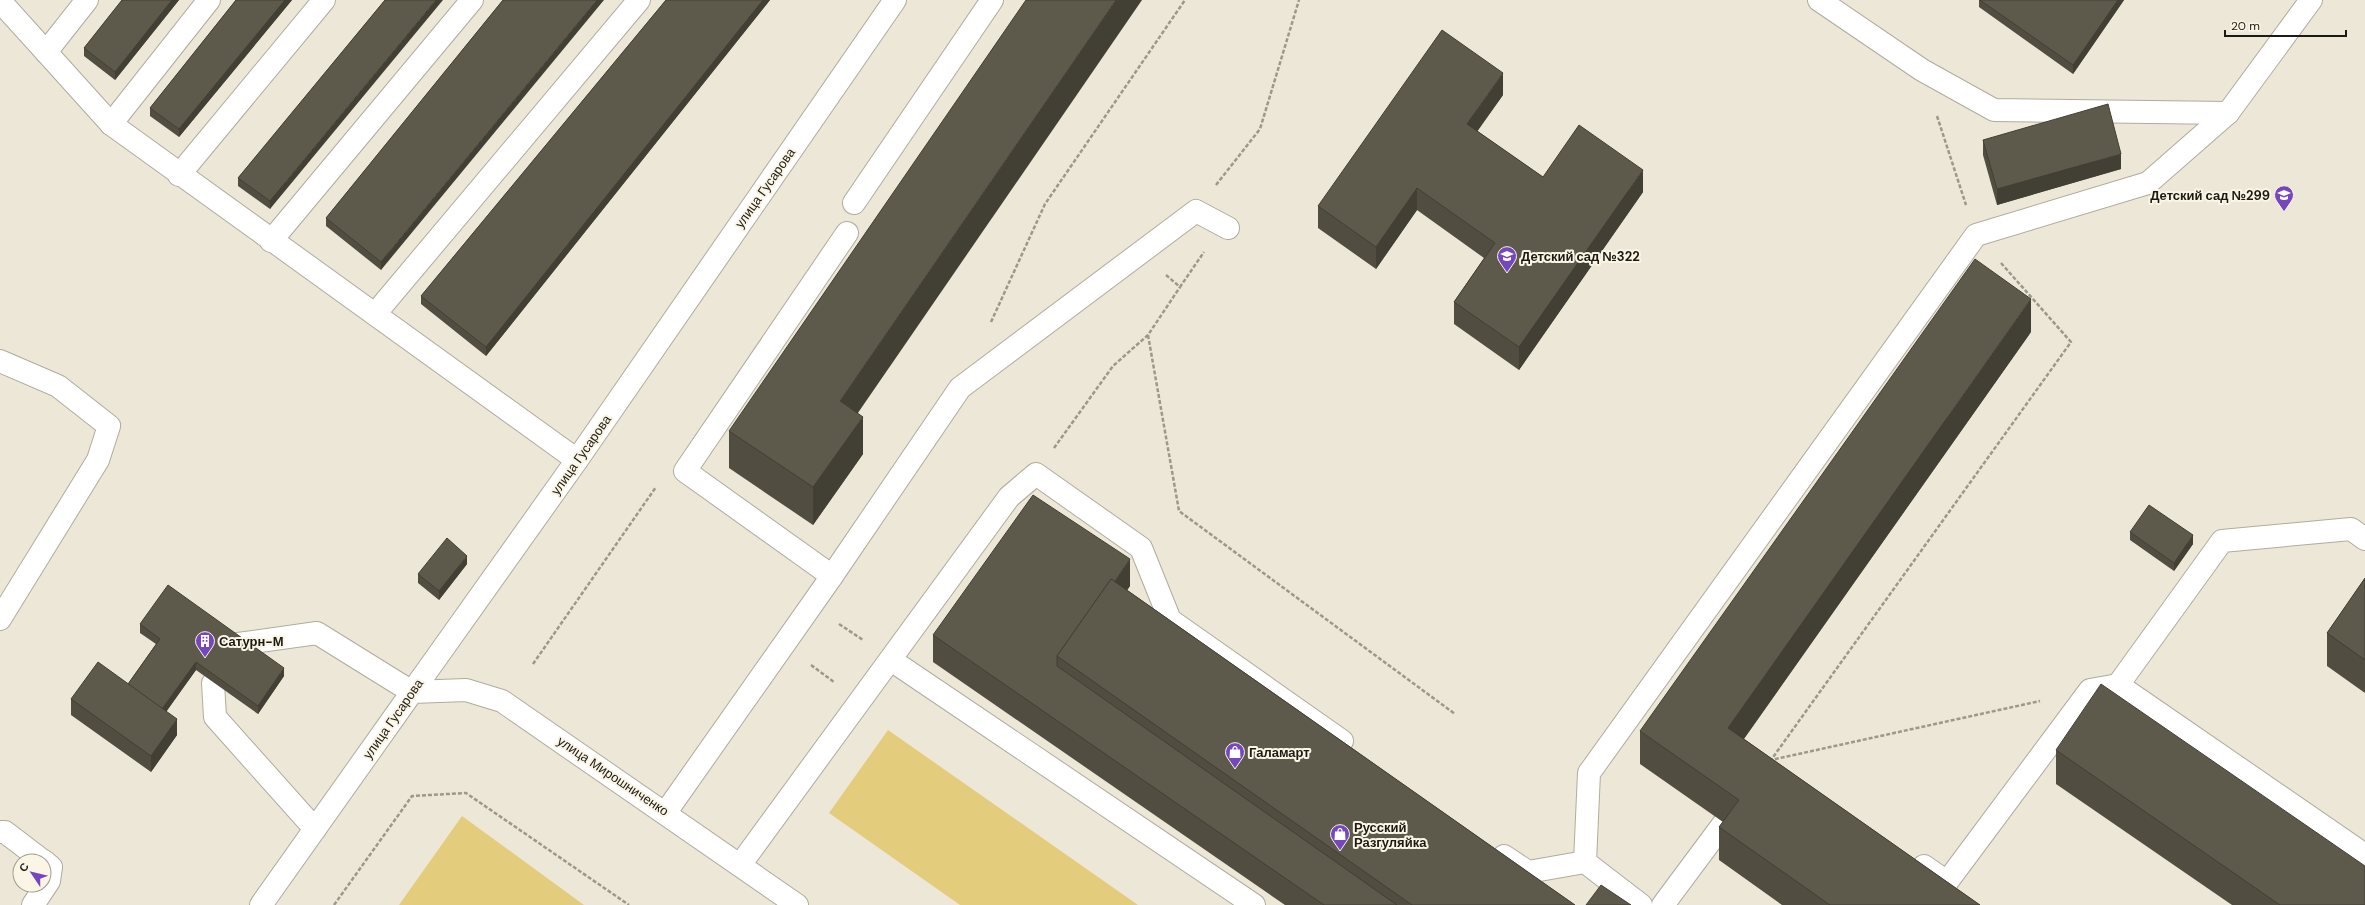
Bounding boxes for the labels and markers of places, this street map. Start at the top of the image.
school or university icon: Детский сад №299 [2273,184,2295,212]
place label: Детский сад №299 [2150,187,2270,204]
school or university icon: Детский сад №322 [1496,245,1518,273]
place label: Детский сад №322 [1521,248,1640,265]
building icon: Сатурн-М [194,630,216,658]
place label: Сатурн-М [219,633,284,650]
shop icon: Галамарт [1224,741,1246,769]
place label: Галамарт [1249,744,1310,761]
place label: Русский Разгуляйка [1354,819,1427,851]
shop icon: Русский Разгуляйка [1329,823,1351,851]

